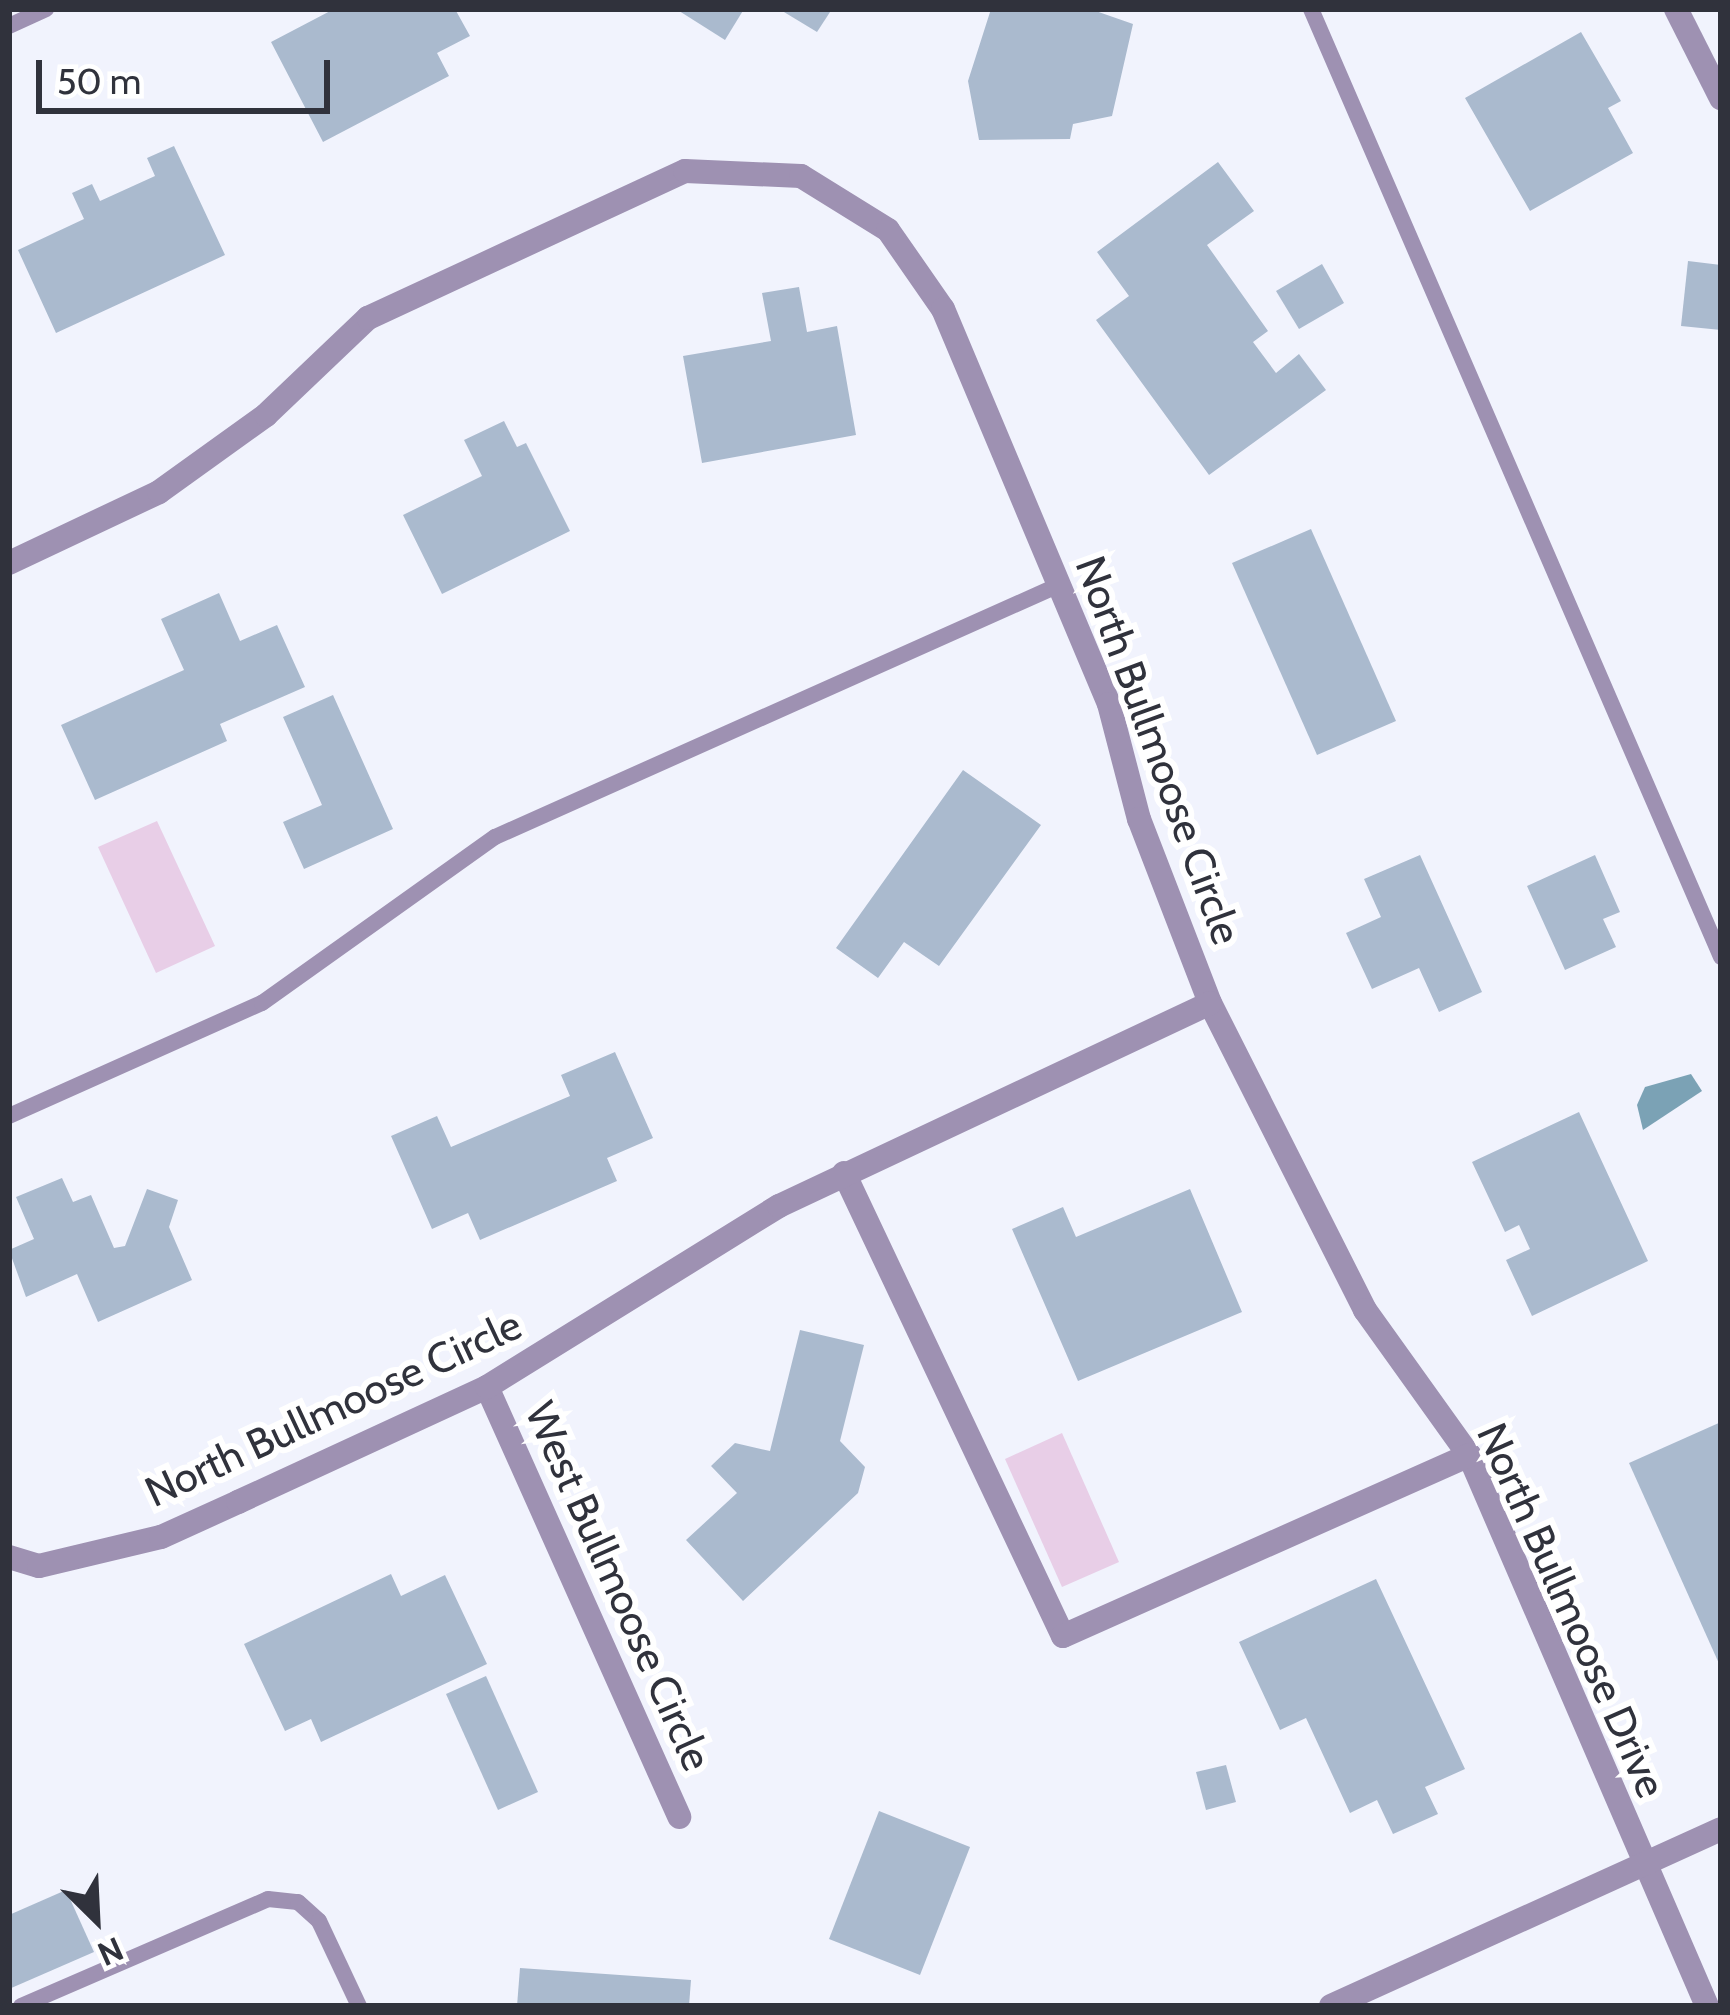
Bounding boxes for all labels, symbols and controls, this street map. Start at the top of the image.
scale bar [42,36,336,110]
text: 50 m [57,59,141,103]
street label: North Bullmoose Circle [1065,549,1253,951]
street label: North Bullmoose Circle [137,1299,529,1517]
street label: West Bullmoose Circle [515,1394,723,1778]
street label: North Bullmoose Drive [1467,1415,1677,1805]
north arrow [36,1859,156,1979]
text: N [92,1929,129,1975]

